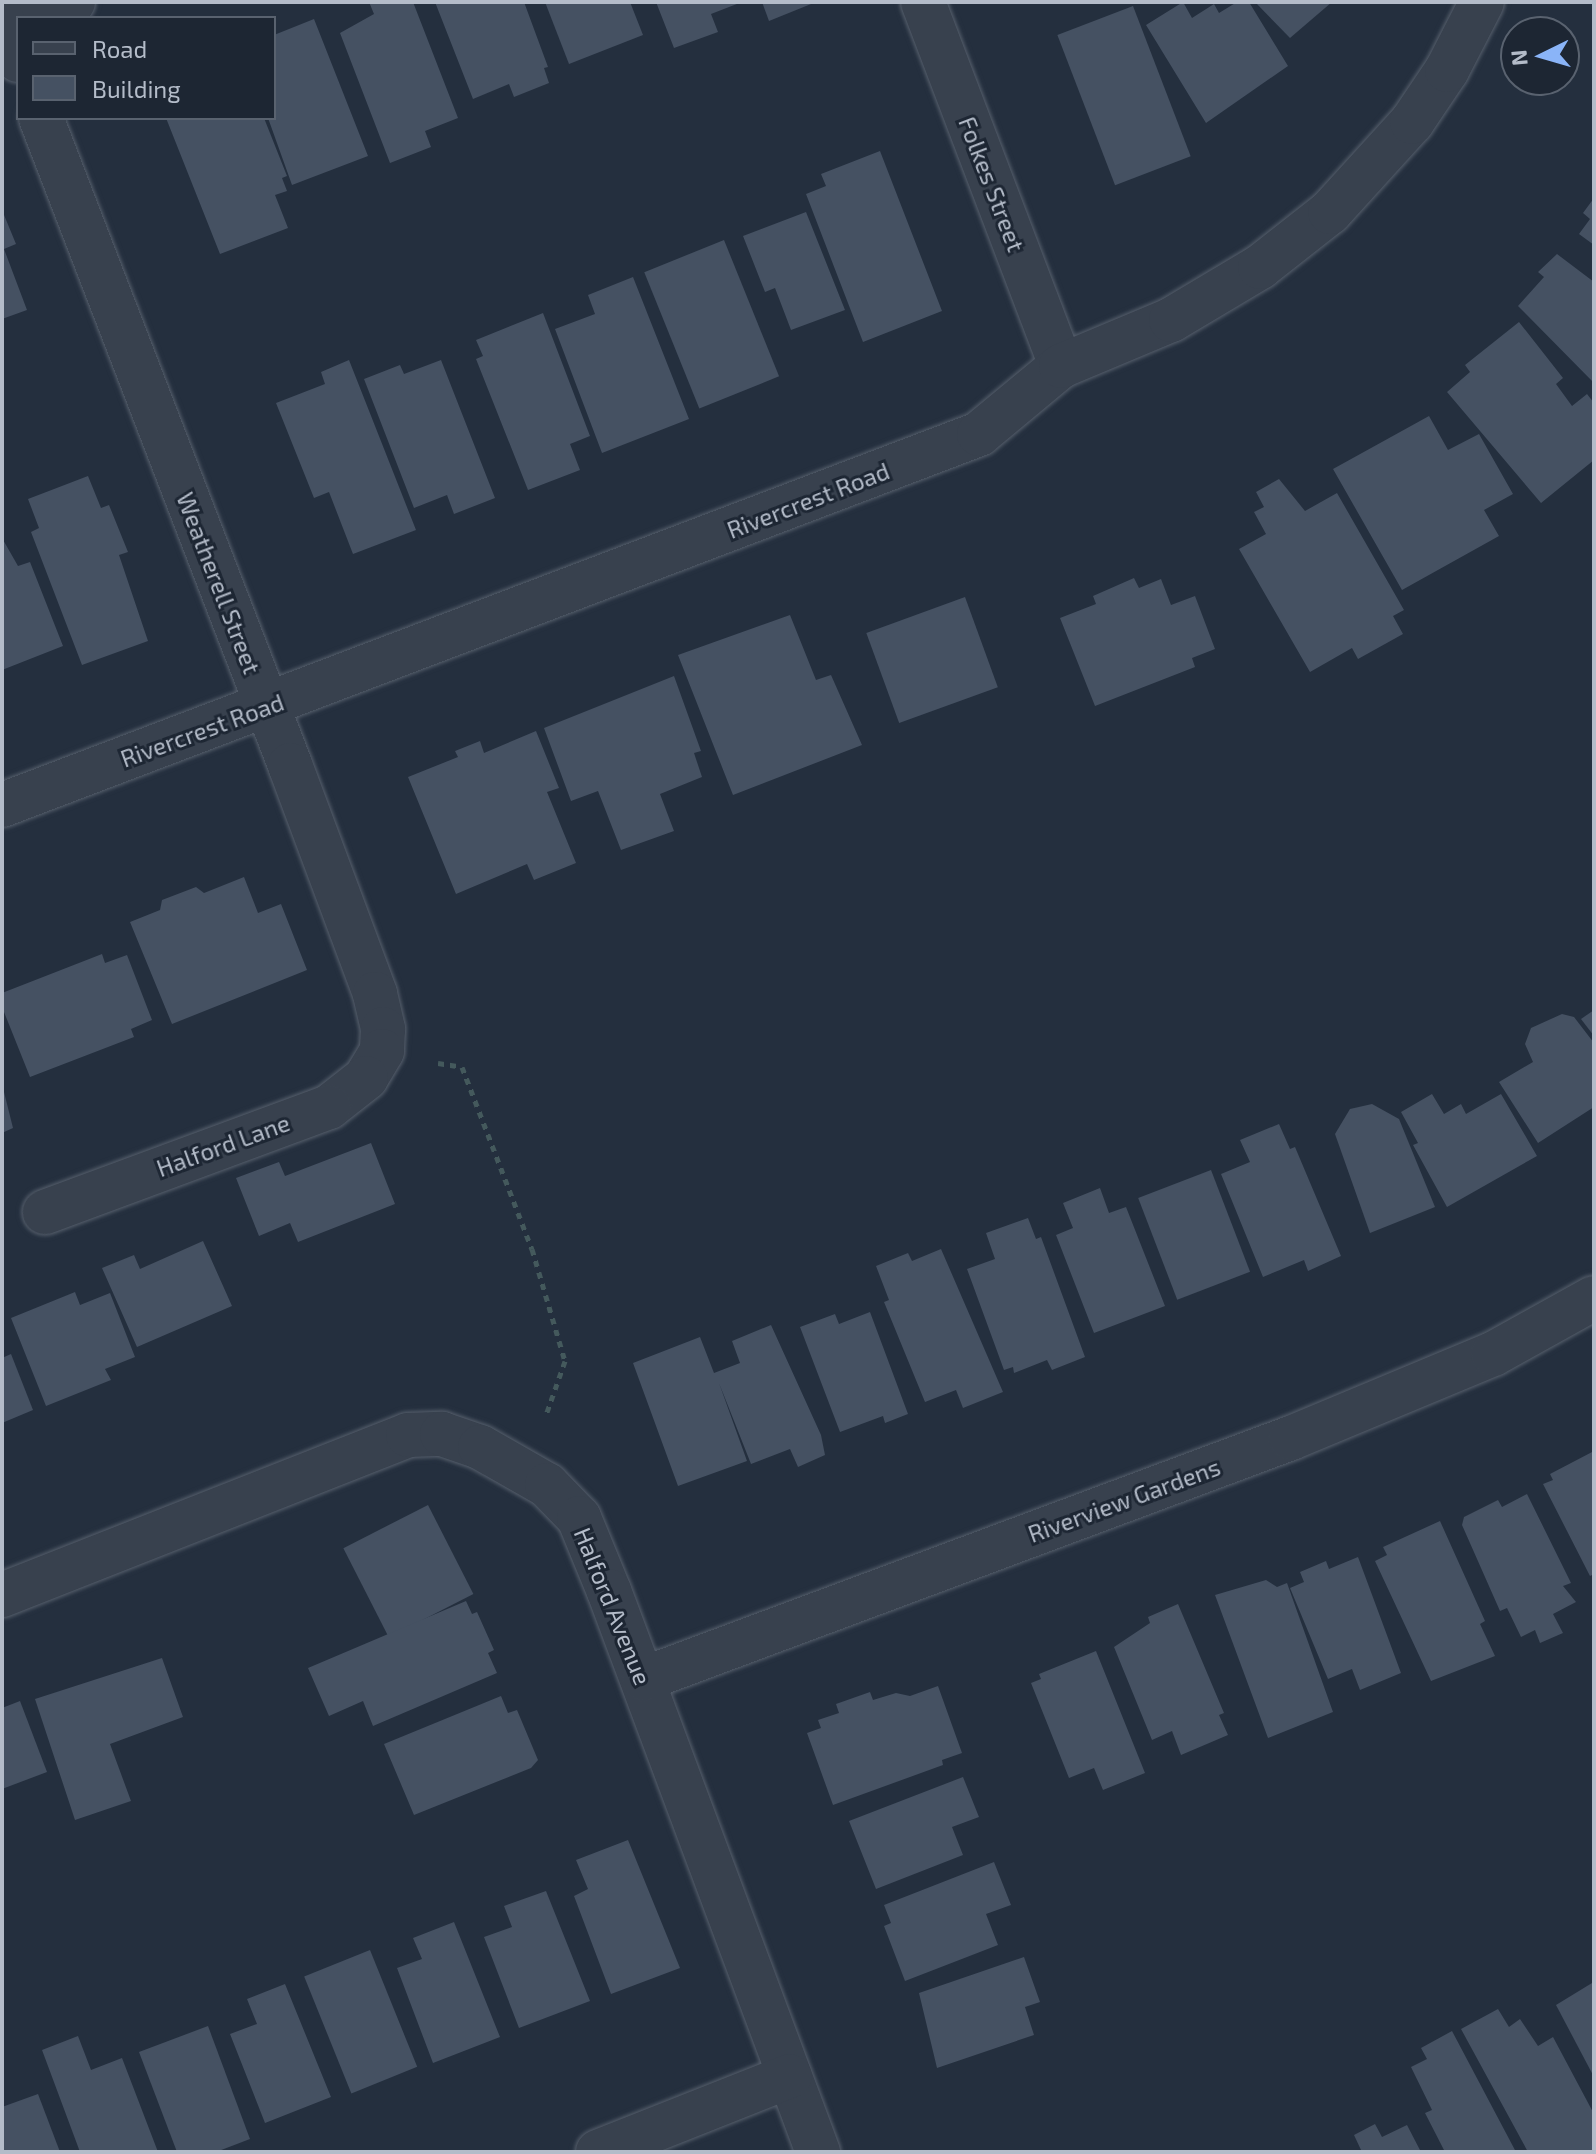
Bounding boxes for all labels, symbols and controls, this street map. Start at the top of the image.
legend [16,16,276,120]
north arrow [1500,16,1580,96]
text: Road [92,34,147,63]
text: N [1504,49,1532,67]
text: Building [92,74,181,103]
street label: Folkes Street [953,112,1031,256]
street label: Rivercrest Road [723,456,893,544]
street label: Weatherell Street [171,488,267,678]
street label: Rivercrest Road [117,687,287,773]
street label: Halford Lane [152,1108,294,1182]
street label: Riverview Gardens [1024,1452,1224,1548]
street label: Halford Avenue [568,1523,658,1689]

